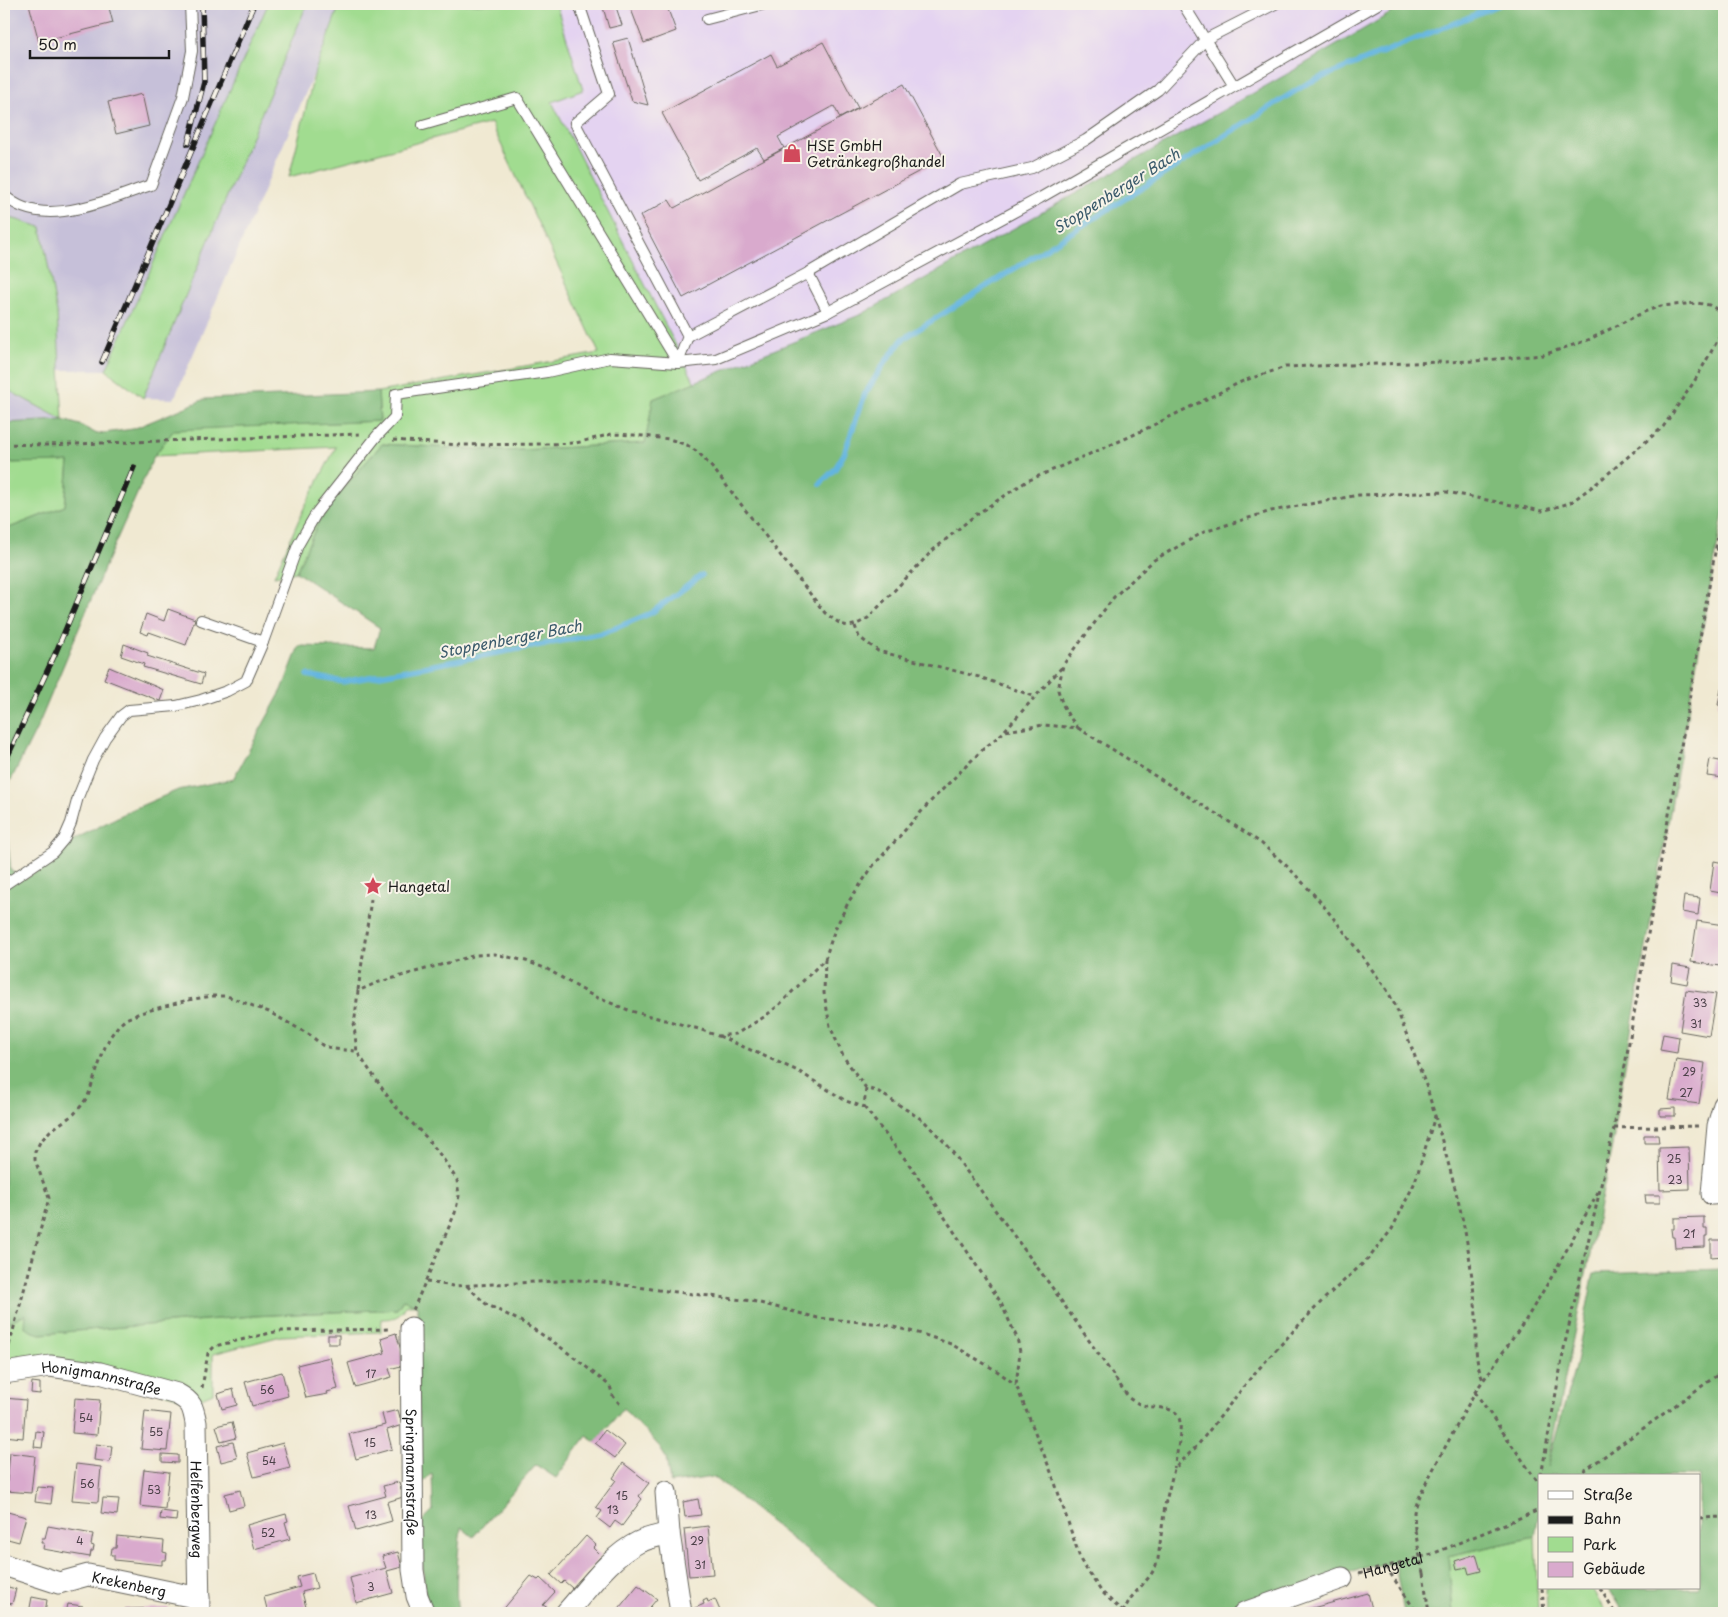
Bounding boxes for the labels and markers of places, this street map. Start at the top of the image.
place label: HSE GmbH Getränkegroßhandel [807,135,945,172]
shop icon: HSE GmbH Getränkegroßhandel [781,142,803,164]
place icon: Hangetal [362,875,384,897]
place label: Hangetal [388,876,450,897]

